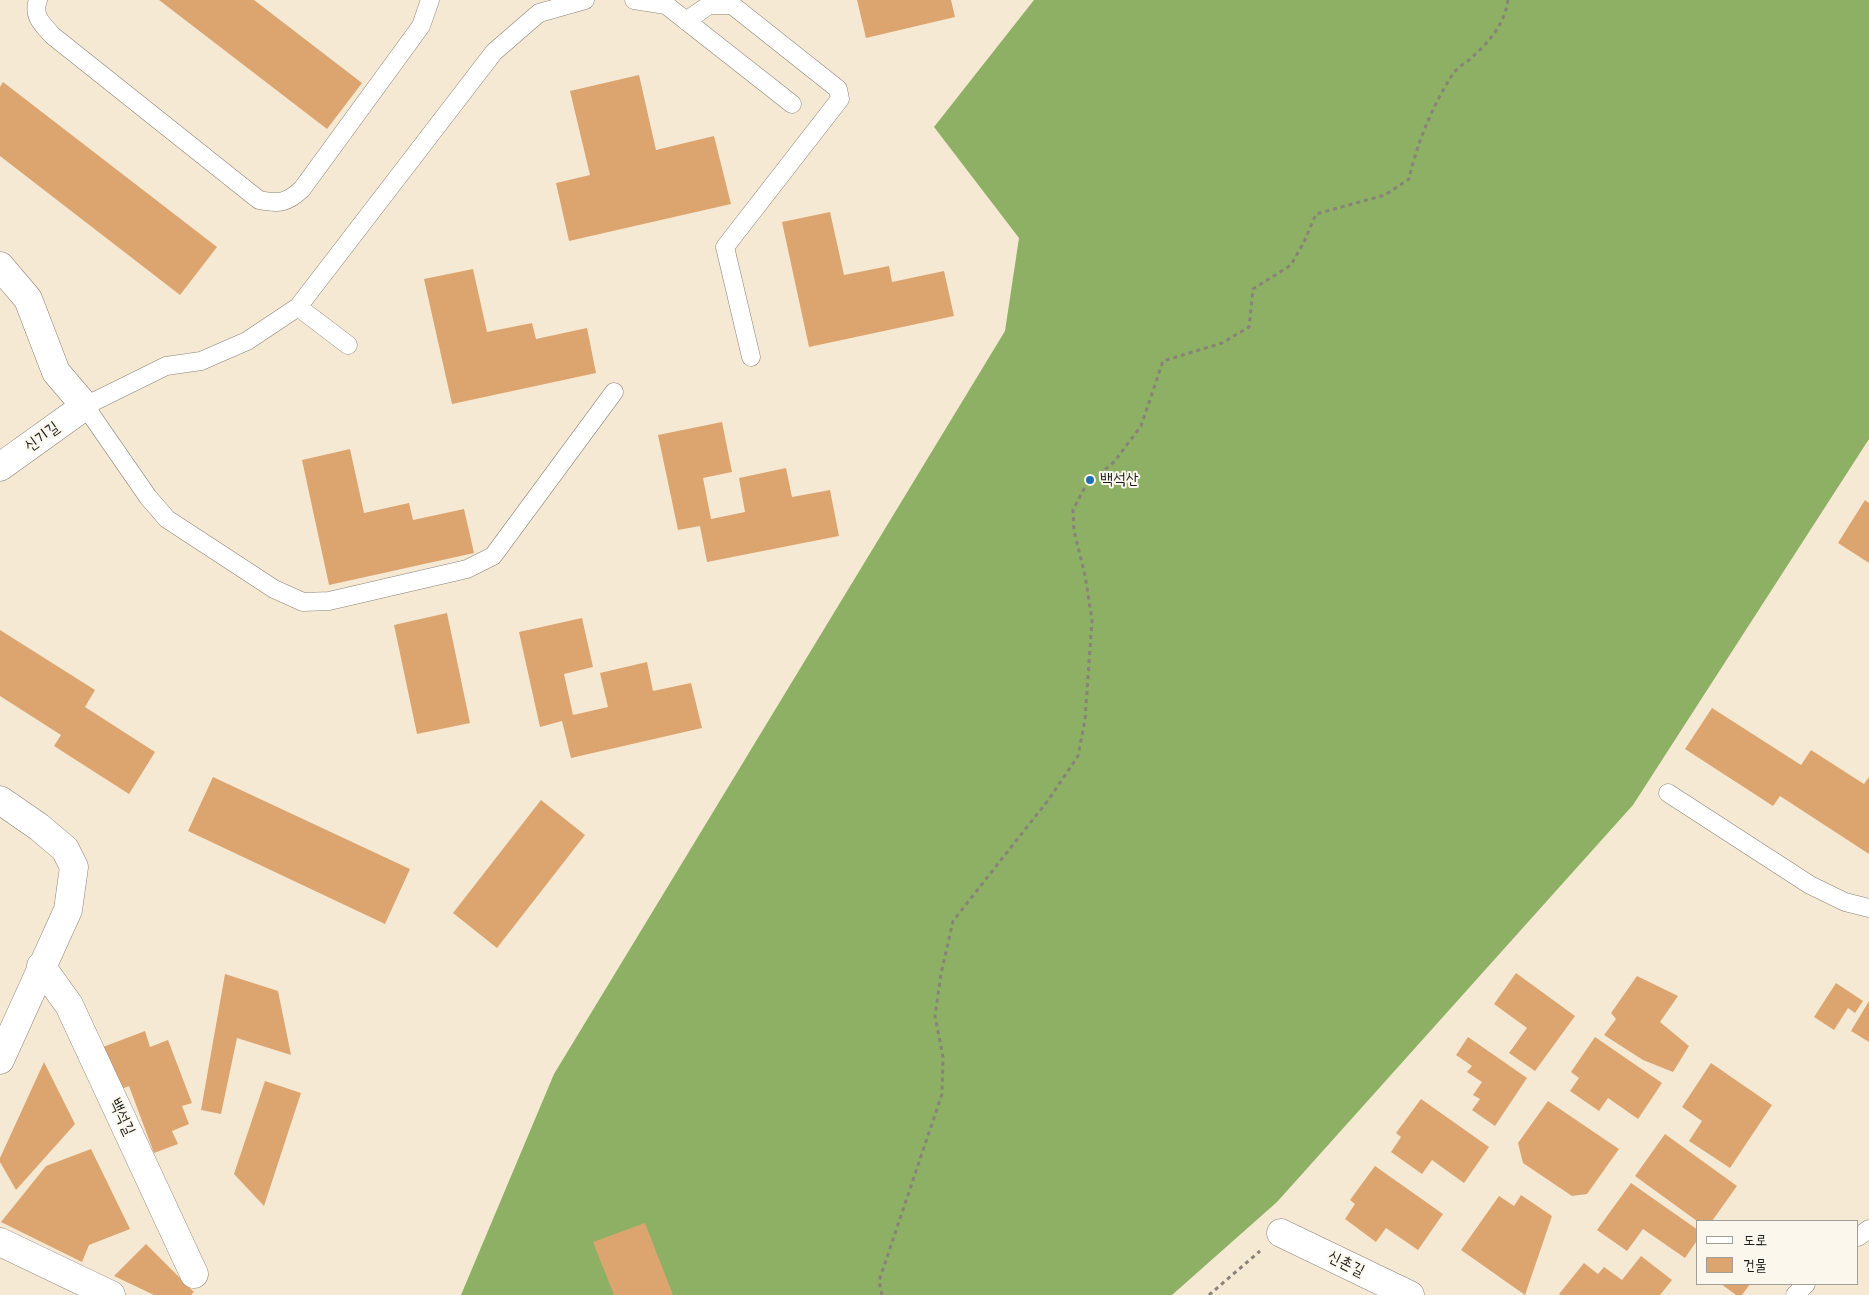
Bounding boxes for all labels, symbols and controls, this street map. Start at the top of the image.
street label: 신기길 [21,418,63,456]
place label: 백석산 [1100,470,1139,490]
marker: 백석산 [1084,474,1096,486]
street label: 백석길 [105,1095,139,1139]
legend [1696,1220,1859,1285]
text: 도로 [1743,1229,1767,1250]
street label: 신촌길 [1324,1247,1368,1281]
text: 건물 [1743,1254,1767,1275]

